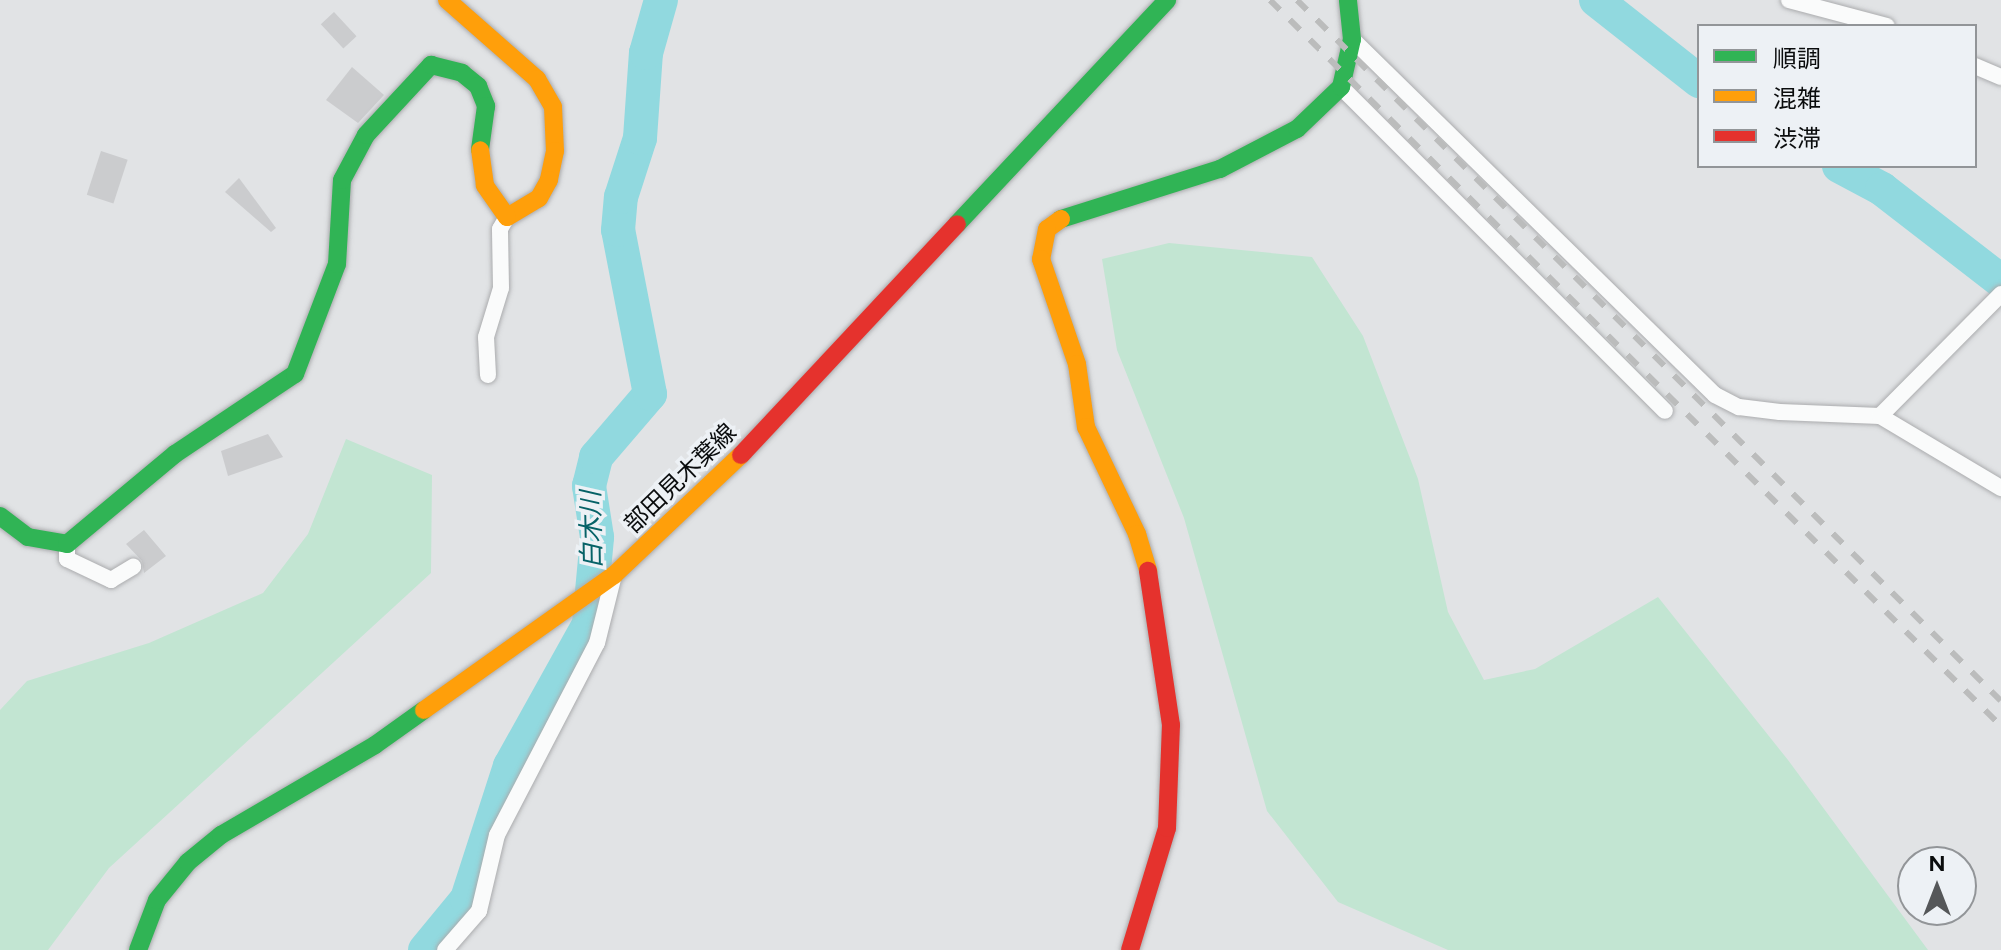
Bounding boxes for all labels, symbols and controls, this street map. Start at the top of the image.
legend [1697,24,1977,168]
text: 順調 [1773,44,1821,73]
text: 混雑 [1773,84,1821,113]
text: 渋滞 [1773,124,1821,153]
street label: 部田見木葉線 [618,418,742,538]
water label: 白木川 [576,491,608,569]
north arrow [1897,846,1977,926]
text: N [1928,850,1946,877]

